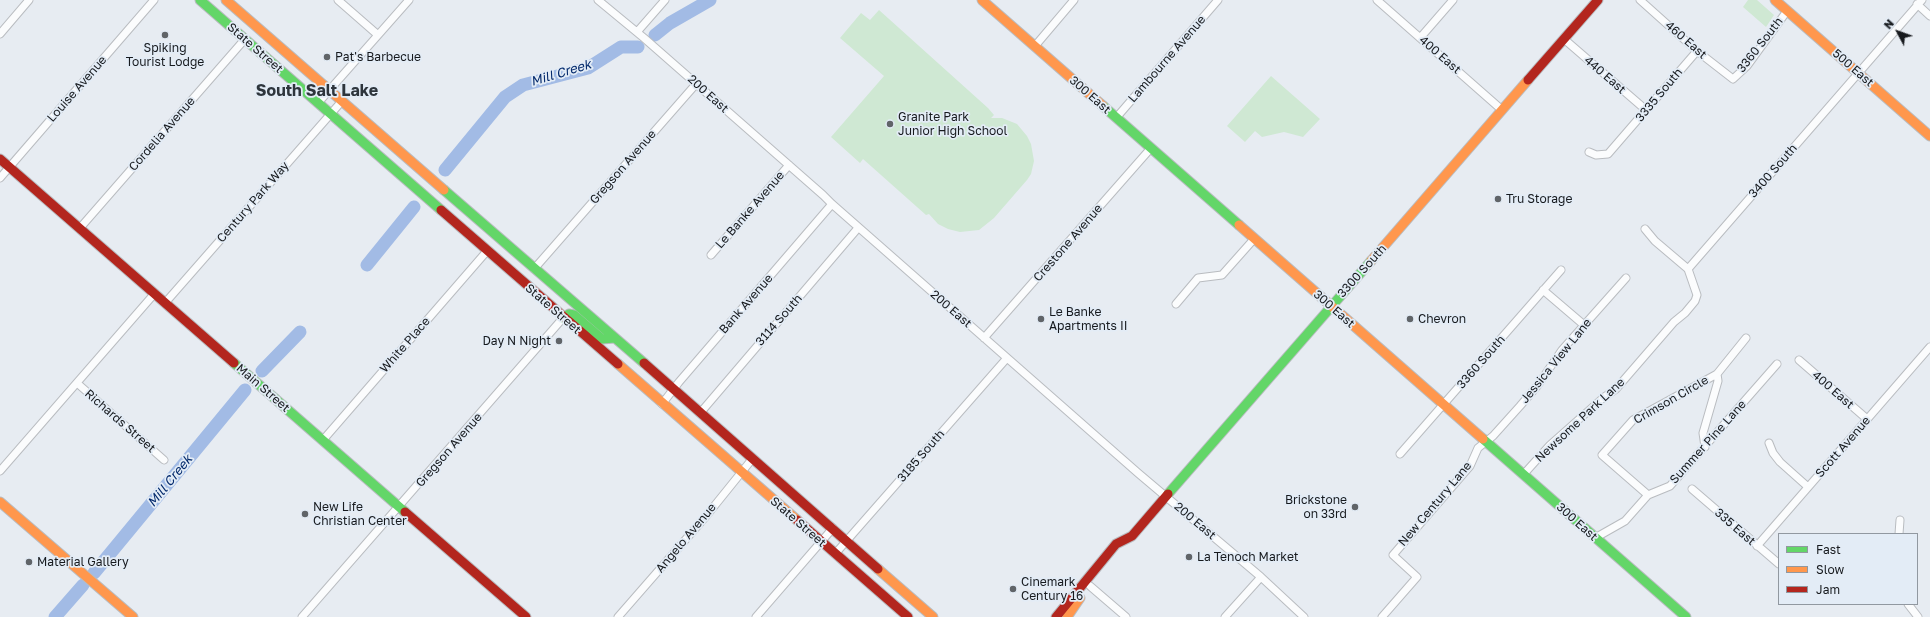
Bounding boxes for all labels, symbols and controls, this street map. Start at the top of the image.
north arrow [1878,12,1918,52]
street label: Lambourne Avenue [1125,13,1209,105]
street label: 3360 South [1734,15,1786,75]
text: N [1881,16,1896,31]
street label: 460 East [1662,18,1710,62]
street label: State Street [224,20,286,76]
marker: Spiking Tourist Lodge [160,30,170,40]
street label: 400 East [1416,33,1464,77]
place label: Spiking Tourist Lodge [126,41,204,69]
street label: 500 East [1829,46,1877,90]
place label: Pat's Barbecue [335,50,421,64]
marker: Pat's Barbecue [322,52,332,62]
street label: Louise Avenue [44,53,110,125]
street label: 440 East [1581,53,1629,97]
water label: Mill Creek [529,56,593,90]
street label: 3335 South [1632,65,1686,125]
street label: 200 East [685,72,731,116]
street label: 300 East [1066,73,1114,117]
district label: South Salt Lake [256,81,378,101]
street label: Cordelia Avenue [126,94,198,174]
place label: Granite Park Junior High School [898,110,1007,138]
marker: Granite Park Junior High School [885,119,895,129]
street label: Gregson Avenue [587,127,659,207]
street label: 3400 South [1746,141,1800,201]
street label: Century Park Way [214,159,292,245]
street label: Le Banke Avenue [713,168,787,252]
place label: Tru Storage [1506,192,1572,206]
marker: Tru Storage [1493,194,1503,204]
street label: Crestone Avenue [1031,201,1105,285]
street label: 3300 South [1334,242,1390,300]
street label: Bank Avenue [716,271,776,337]
street label: State Street [522,281,584,337]
street label: 200 East [927,287,975,331]
street label: 300 East [1310,287,1358,331]
street label: 3114 South [753,291,805,349]
place label: Le Banke Apartments II [1049,305,1127,333]
place label: Chevron [1418,312,1466,326]
street label: White Place [377,314,433,376]
marker: Le Banke Apartments II [1036,314,1046,324]
marker: Chevron [1405,314,1415,324]
street label: Jessica View Lane [1517,316,1595,406]
street label: 3360 South [1454,332,1508,392]
place label: Day N Night [482,334,551,348]
marker: Day N Night [554,336,564,346]
street label: Main Street [233,361,293,415]
street label: 400 East [1809,368,1857,412]
street label: Crimson Circle [1631,373,1711,427]
street label: Newsome Park Lane [1532,375,1628,465]
street label: Richards Street [82,386,158,456]
street label: Summer Pine Lane [1667,397,1749,487]
street label: Gregson Avenue [413,410,485,490]
street label: Scott Avenue [1813,413,1873,481]
street label: 3185 South [894,427,948,485]
water label: Mill Creek [144,452,196,510]
street label: New Century Lane [1395,459,1475,549]
place label: Brickstone on 33rd [1285,493,1347,521]
street label: State Street [767,494,829,550]
street label: 200 East [1171,499,1219,543]
place label: New Life Christian Center [313,500,407,528]
street label: Angelo Avenue [653,500,719,576]
street label: 300 East [1554,500,1600,544]
marker: Brickstone on 33rd [1350,502,1360,512]
street label: 335 East [1712,505,1758,549]
marker: New Life Christian Center [300,509,310,519]
legend [1778,533,1918,605]
text: Fast [1816,542,1841,557]
place label: La Tenoch Market [1197,550,1299,564]
marker: La Tenoch Market [1184,552,1194,562]
place label: Material Gallery [37,555,129,569]
marker: Material Gallery [24,557,34,567]
text: Slow [1816,562,1844,577]
place label: Cinemark Century 16 [1021,575,1083,603]
text: Jam [1816,582,1840,597]
marker: Cinemark Century 16 [1008,584,1018,594]

